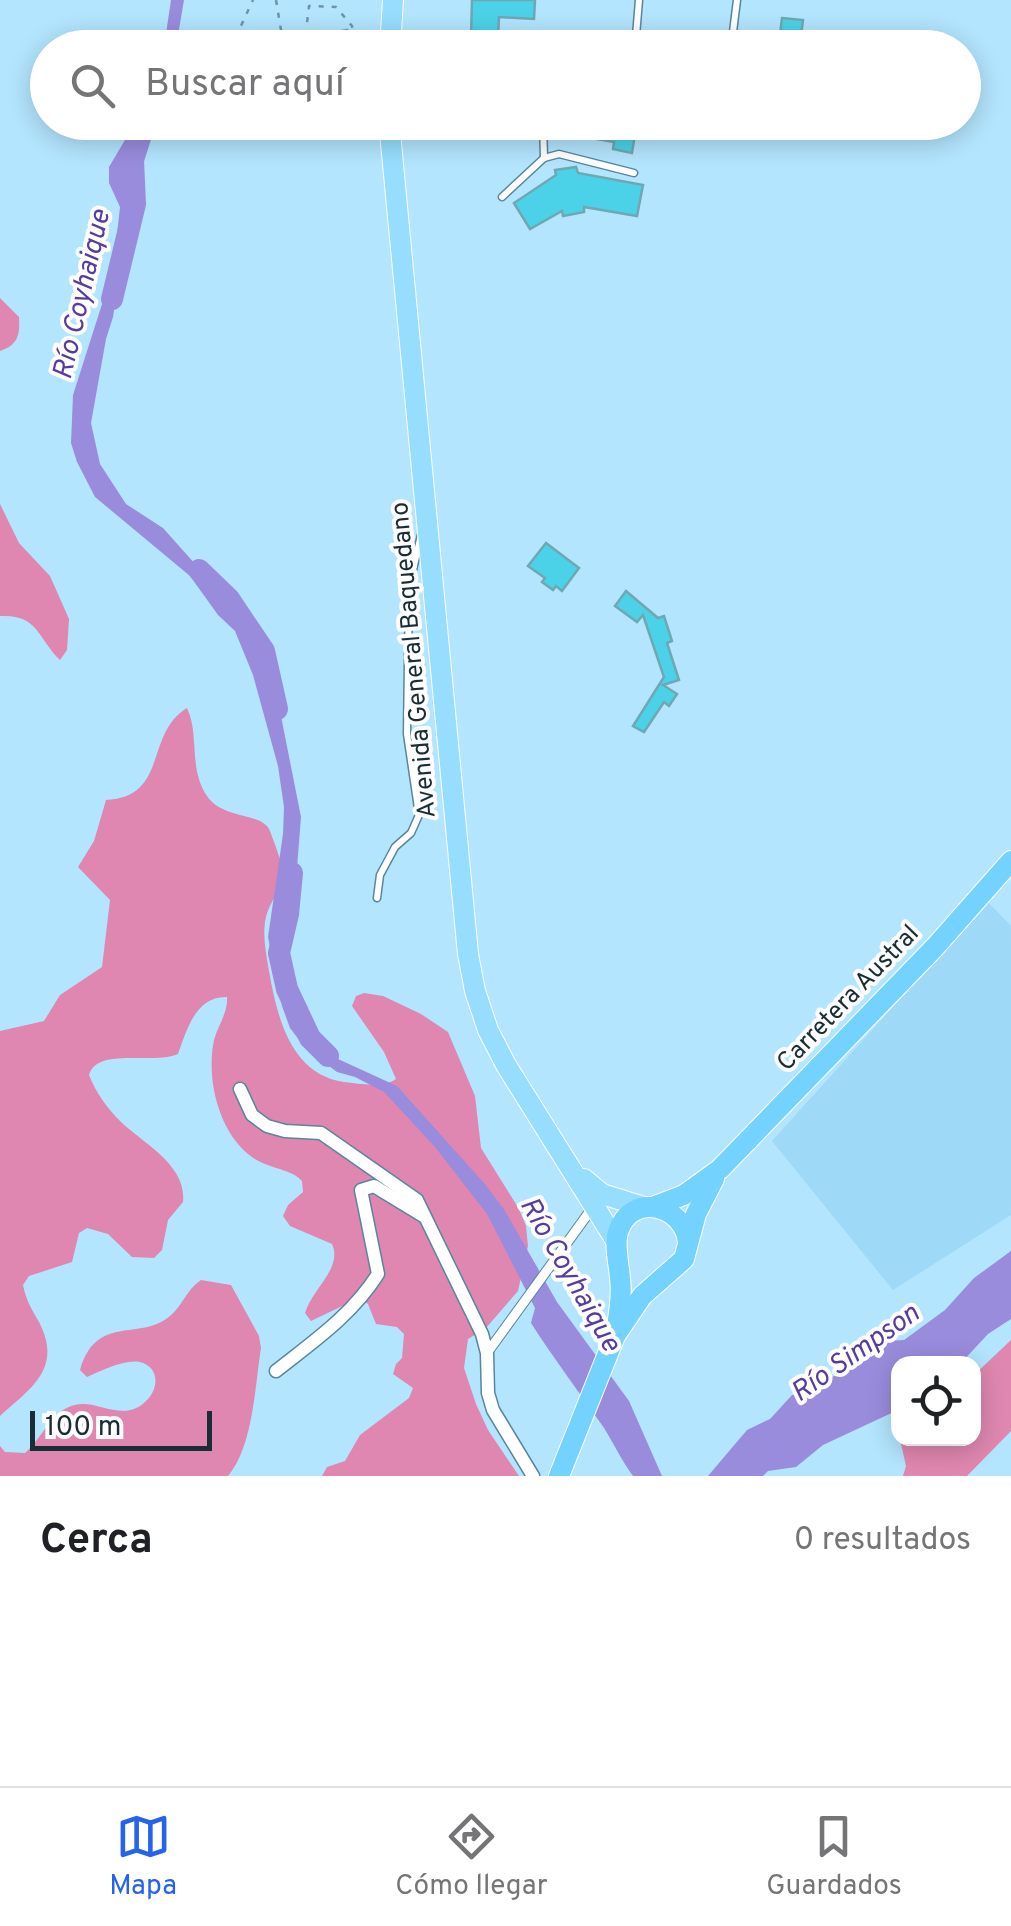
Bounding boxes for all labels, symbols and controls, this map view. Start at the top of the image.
search box [30,30,981,140]
icon: search [65,58,120,113]
text: Buscar aquí [145,61,345,110]
water label: Río Coyhaique [46,206,120,383]
street label: Avenida General Baquedano [385,500,445,820]
street label: Carretera Austral [771,919,927,1079]
water label: Río Coyhaique [510,1191,628,1359]
water label: Río Simpson [785,1297,927,1411]
map controls [891,1356,981,1446]
button: locate [891,1356,981,1446]
scale bar [30,1406,212,1450]
text: 100 m [45,1410,121,1446]
text: Cerca [40,1515,153,1568]
text: 0 resultados [794,1521,971,1561]
tab: Mapa [109,1809,177,1905]
tab: Cómo llegar [395,1809,548,1905]
tab: Guardados [766,1809,902,1905]

